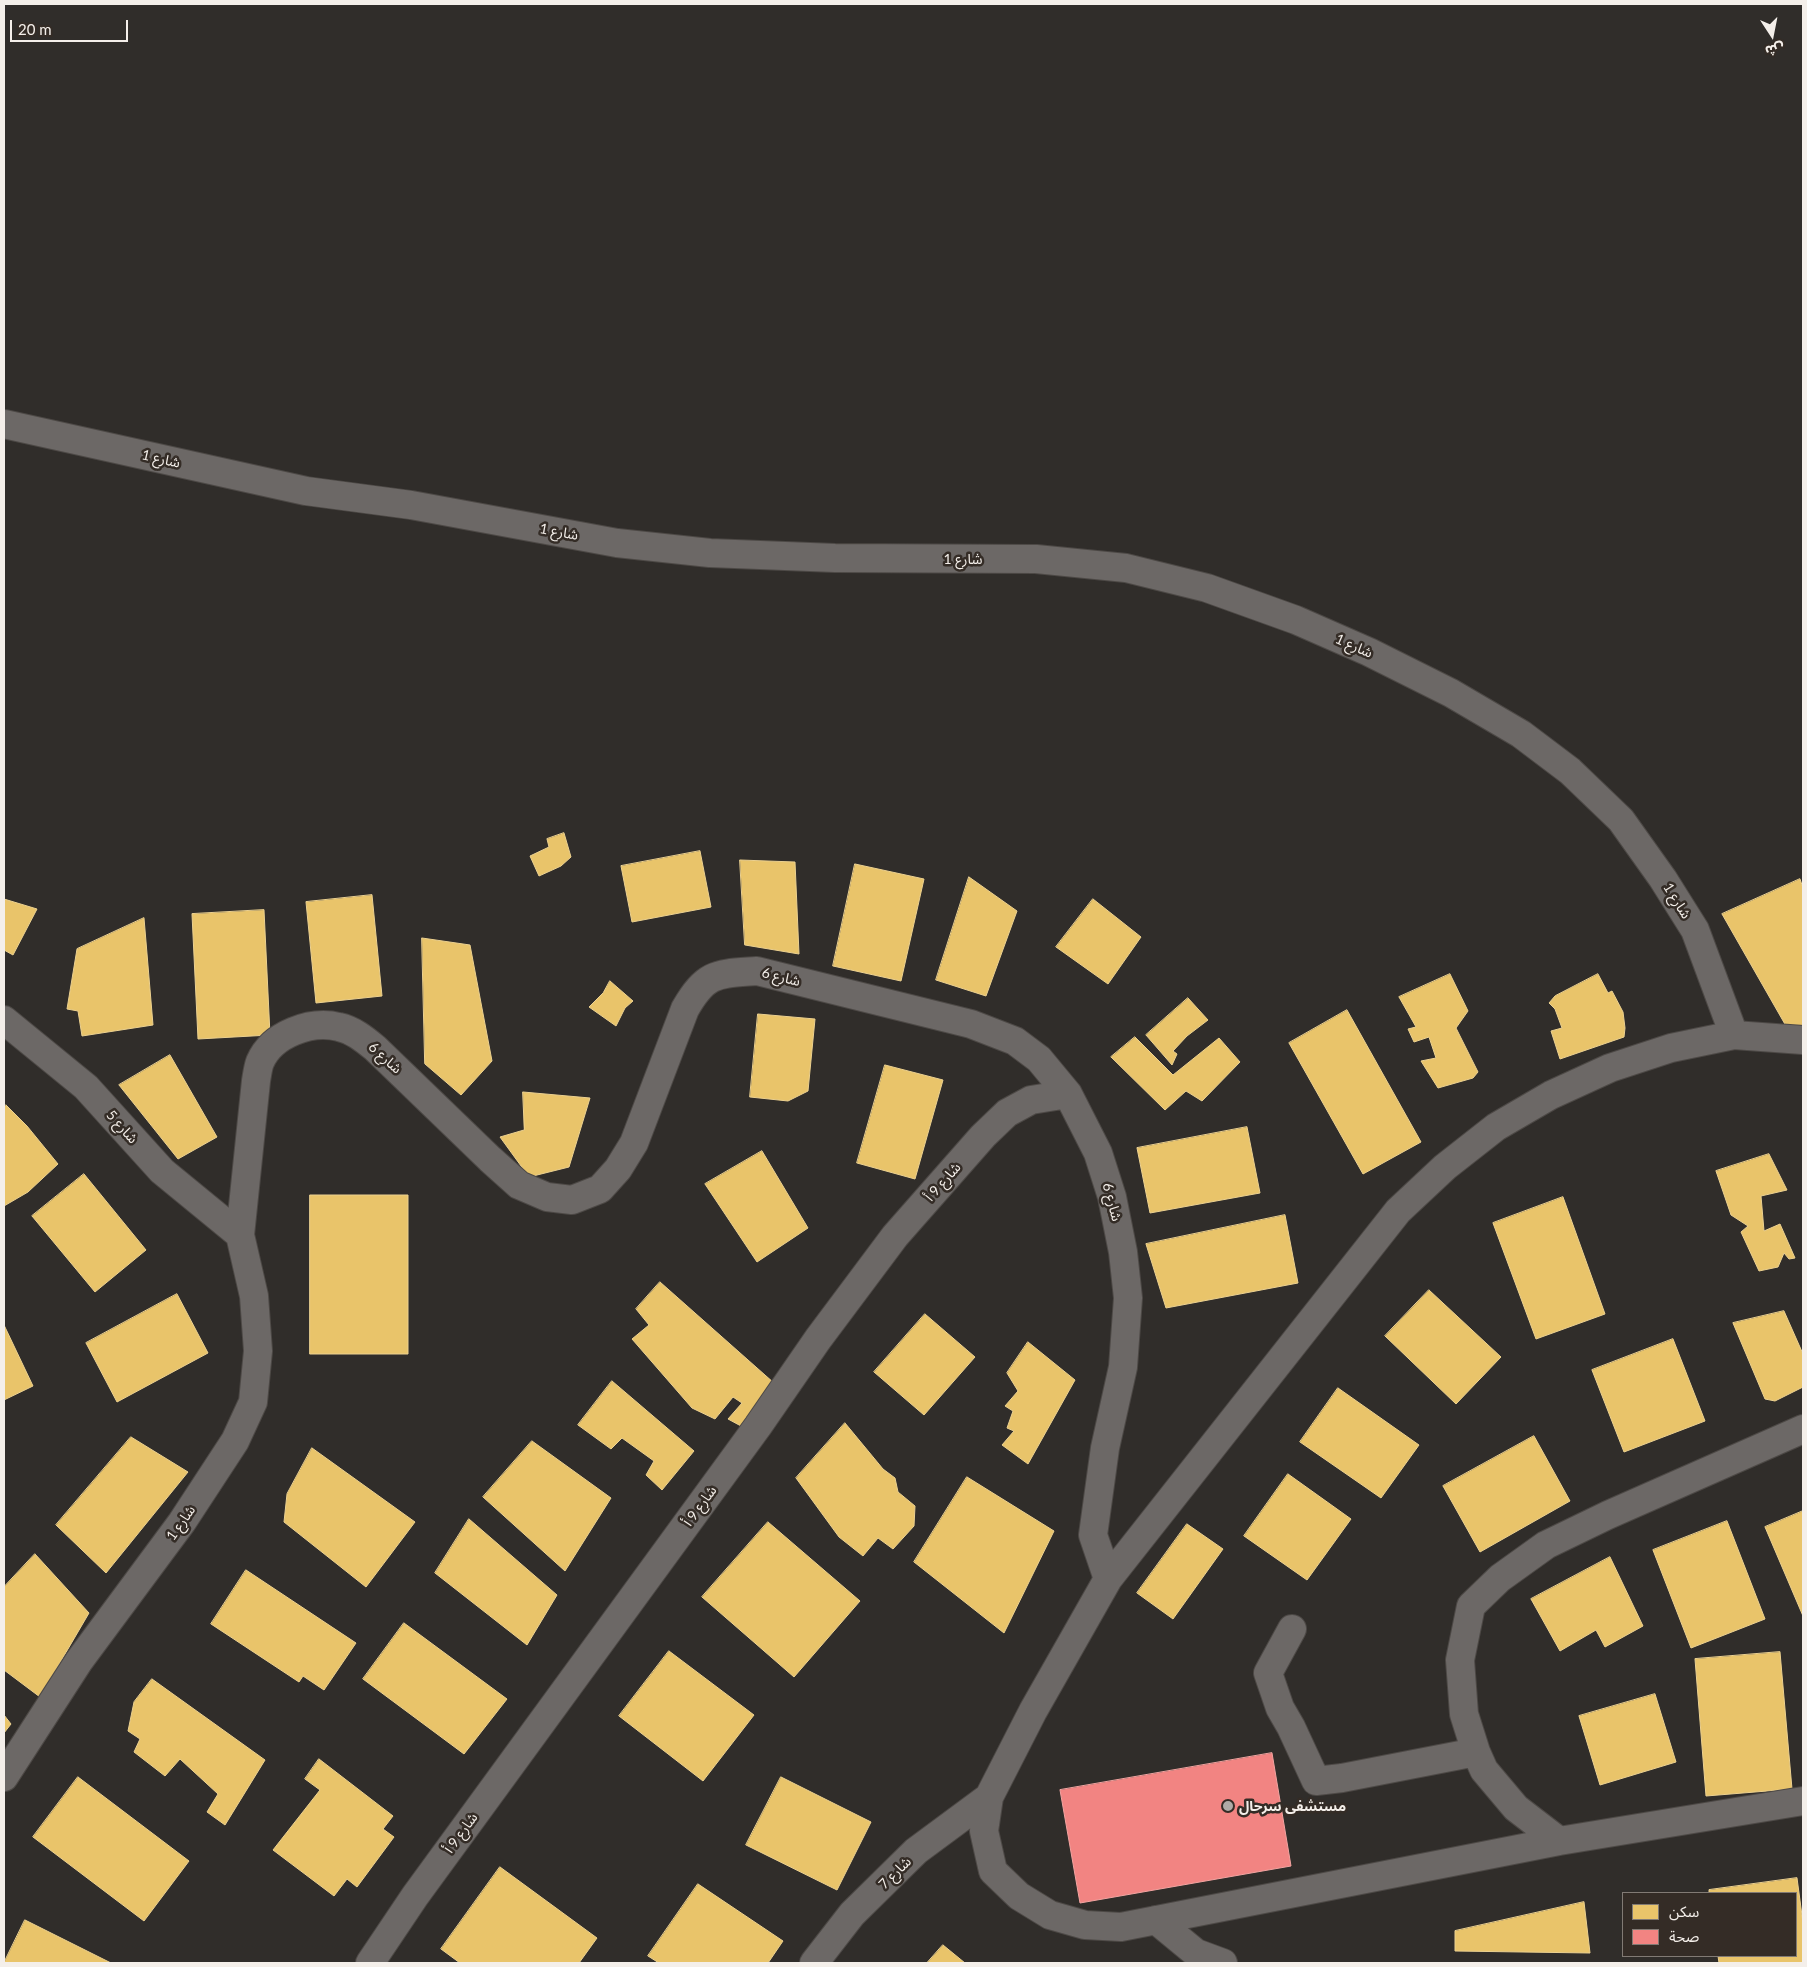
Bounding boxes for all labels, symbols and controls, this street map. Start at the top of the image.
scale bar [12,10,130,42]
north arrow [1747,10,1797,60]
text: 20 m [18,20,52,38]
text: ش [1764,40,1786,60]
street label: شارع 1 [140,446,182,472]
street label: شارع 1 [538,520,580,544]
street label: شارع 1 [944,551,982,567]
street label: شارع 1 [1333,630,1375,662]
street label: شارع 1 [1660,880,1694,922]
street label: شارع 6 [760,964,802,990]
street label: شارع 6 [365,1039,405,1077]
street label: شارع 5 [103,1107,141,1147]
street label: شارع 9 أ [922,1159,964,1205]
street label: شارع 6 [1099,1181,1125,1223]
street label: شارع 9 أ [680,1483,720,1529]
street label: شارع 1 [163,1502,199,1544]
place label: مستشفى سرحال [1239,1798,1346,1814]
marker: مستشفى سرحال [1221,1799,1235,1813]
street label: شارع 9 أ [441,1810,481,1856]
street label: شارع 7 [875,1853,915,1893]
legend [1622,1892,1797,1957]
text: سكن [1669,1902,1699,1920]
text: صحة [1669,1927,1699,1945]

